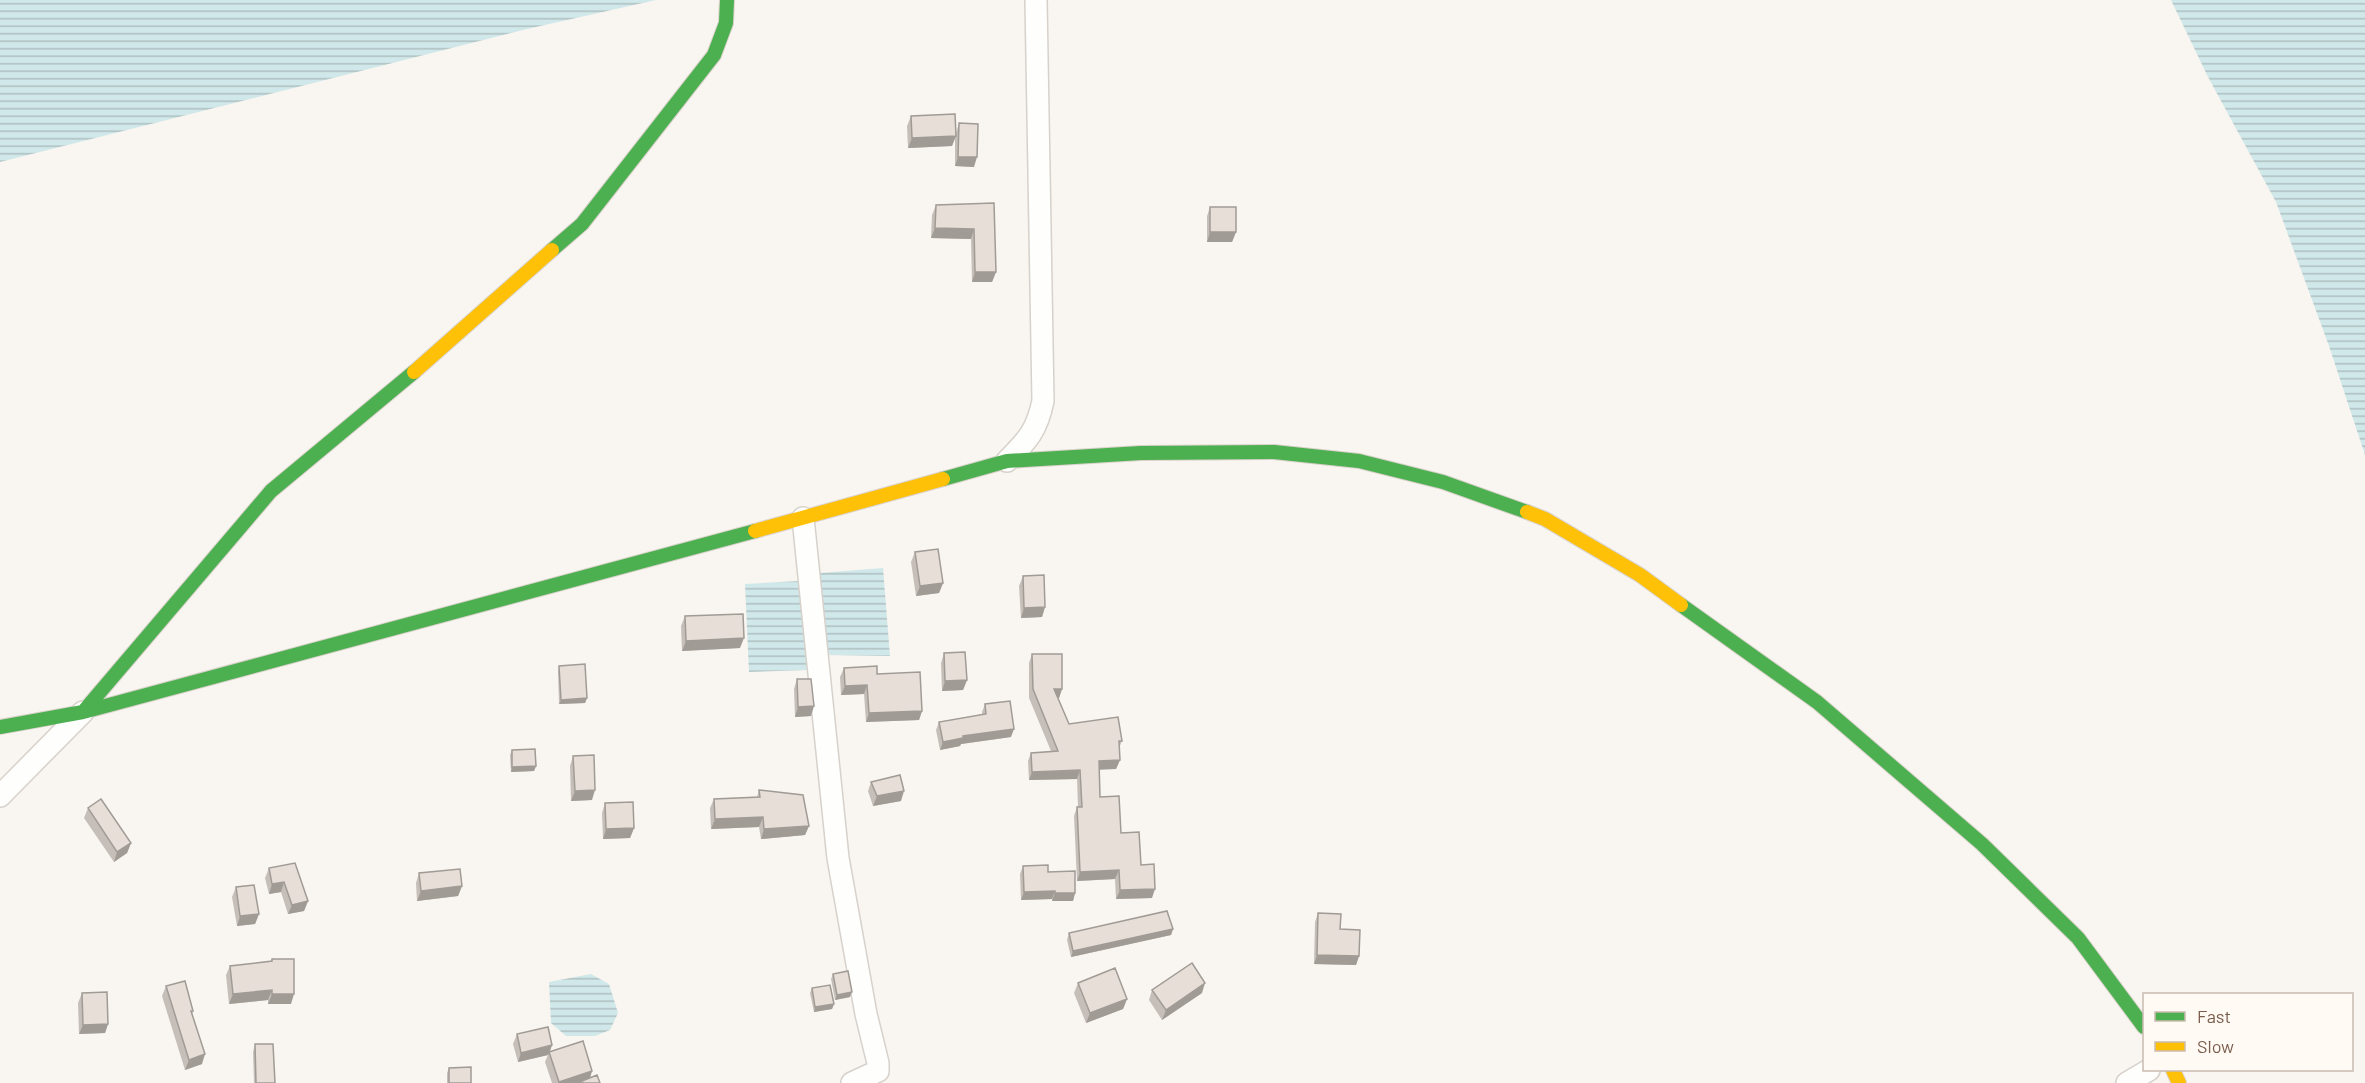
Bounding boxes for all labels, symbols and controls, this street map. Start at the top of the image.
legend [2143,993,2353,1071]
text: Fast [2197,1005,2231,1027]
text: Slow [2197,1035,2234,1057]

